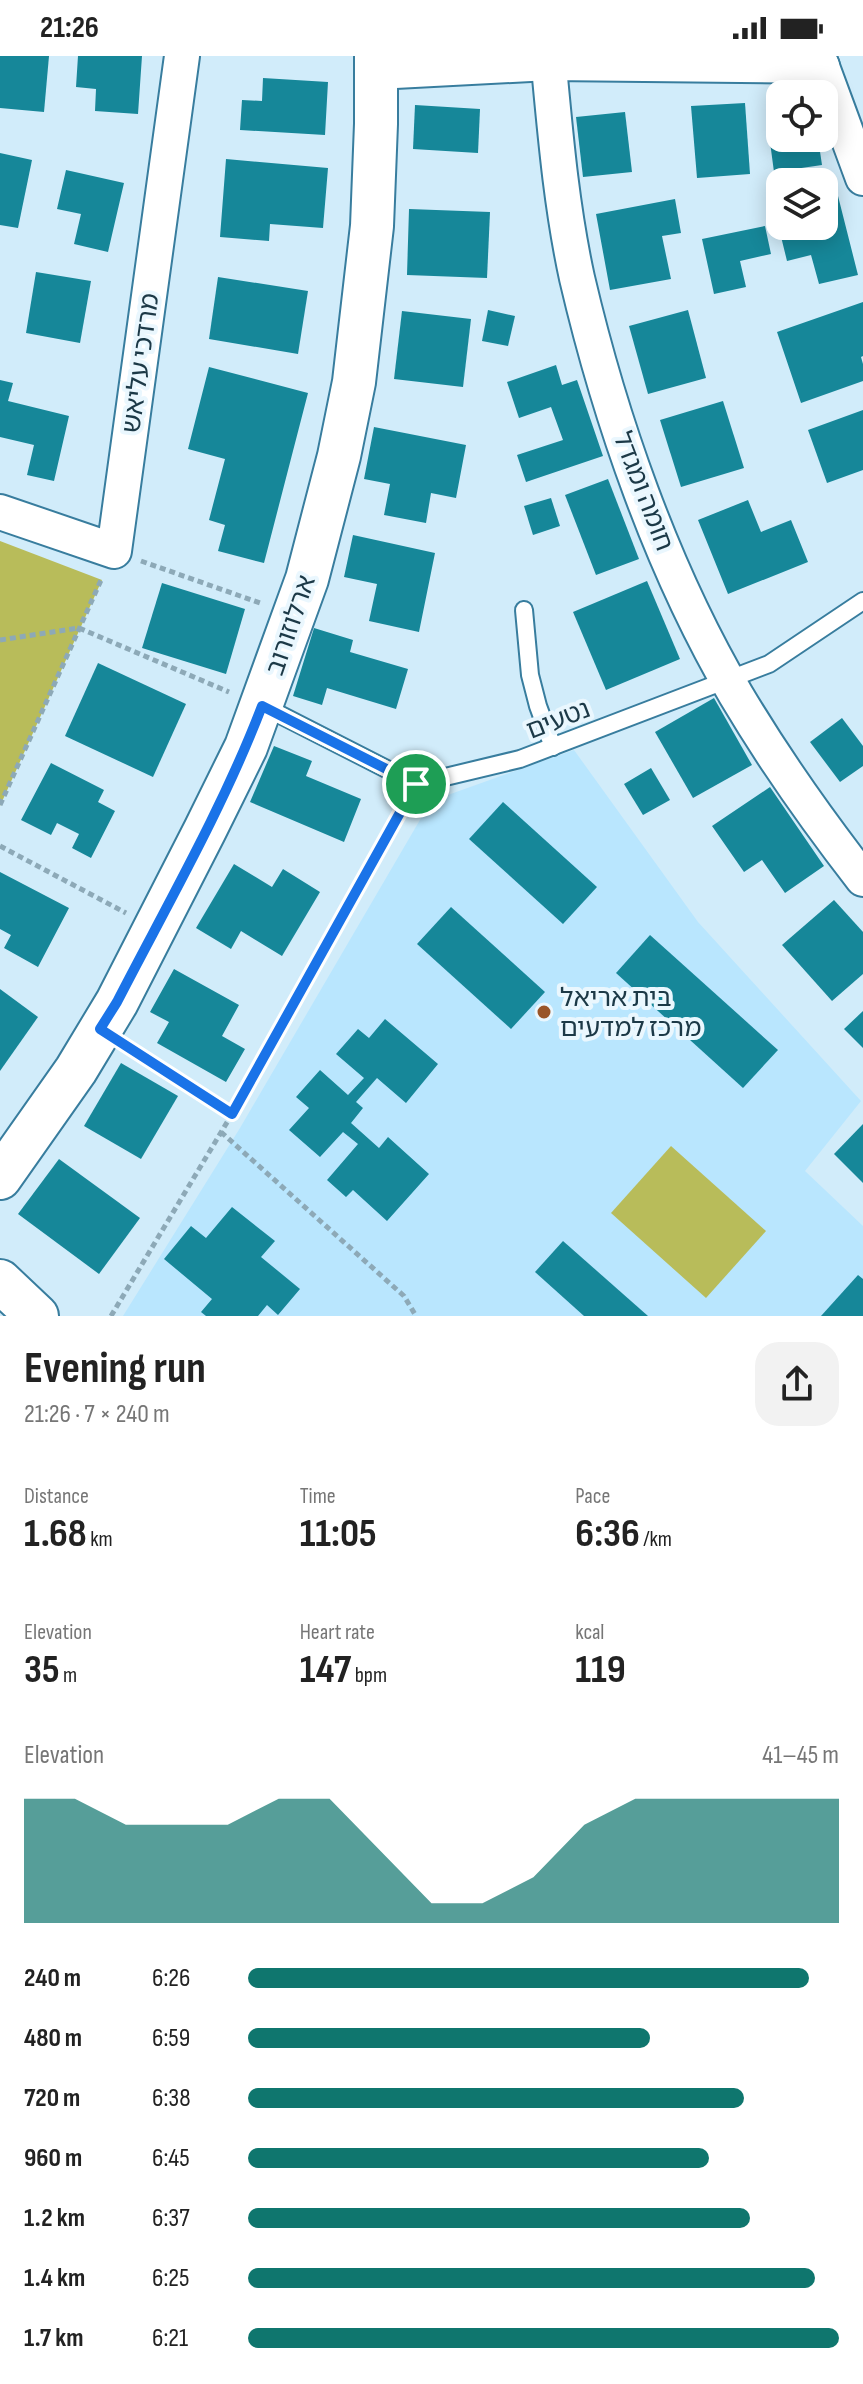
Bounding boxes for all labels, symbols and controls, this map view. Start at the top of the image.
text: 21:26 [40,10,99,46]
map controls [766,80,838,240]
button: locate [766,80,838,152]
button: layers [766,168,838,240]
street label: מרדכי עליאש [116,291,167,435]
street label: חומה ומגדל [606,428,679,555]
street label: ארלוזורוב [260,571,323,680]
street label: נטעים [522,694,595,747]
pin [382,750,450,818]
icon: arrive [394,762,438,806]
place label: בית אריאל מרכז למדעים [560,983,701,1044]
marker: בית אריאל מרכז למדעים [535,1003,553,1021]
text: Evening run [24,1342,206,1395]
button: share [755,1342,839,1426]
text: 21:26 · 7 × 240 m [24,1399,170,1430]
text: Distance [24,1483,89,1510]
text: Time [300,1483,336,1510]
text: Pace [575,1483,610,1510]
text: 1.68 [24,1510,87,1558]
text: 11:05 [300,1510,377,1558]
text: 6:36 [575,1510,640,1558]
text: km [87,1526,113,1553]
text: /km [640,1526,672,1553]
text: Elevation [24,1619,92,1646]
text: Heart rate [300,1619,375,1646]
text: kcal [575,1619,604,1646]
text: 35 [24,1646,59,1694]
text: 147 [300,1646,351,1694]
text: 119 [575,1646,626,1694]
text: m [59,1662,77,1689]
text: bpm [351,1662,387,1689]
text: Elevation [24,1740,104,1771]
text: 41–45 m [762,1740,839,1771]
text: 240 m [24,1963,81,1994]
text: 6:26 [152,1963,190,1994]
text: 480 m [24,2023,82,2054]
text: 6:59 [152,2023,190,2054]
text: 720 m [24,2083,80,2114]
text: 6:38 [152,2083,191,2114]
text: 960 m [24,2143,82,2174]
text: 6:45 [152,2143,190,2174]
text: 1.2 km [24,2203,85,2234]
text: 6:37 [152,2203,190,2234]
text: 1.4 km [24,2263,85,2294]
text: 6:25 [152,2263,189,2294]
text: 1.7 km [24,2323,83,2354]
text: 6:21 [152,2323,188,2354]

